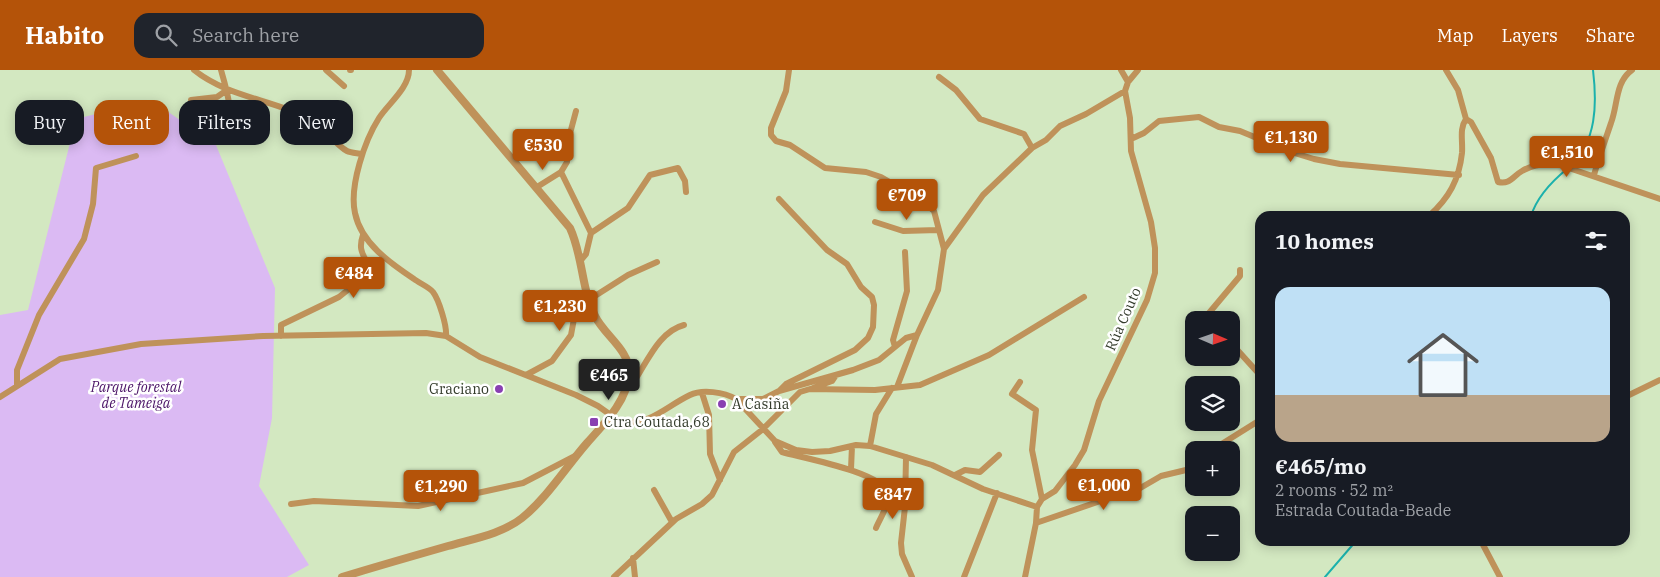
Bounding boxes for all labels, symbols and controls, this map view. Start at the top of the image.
search box [134,13,484,58]
text: Habito [25,19,104,51]
icon: search [152,21,180,49]
text: Search here [192,23,299,47]
text: Map [1437,24,1474,47]
text: Layers [1502,24,1558,47]
text: Share [1586,24,1635,47]
chip: Buy [15,100,84,145]
chip: Rent [94,100,169,145]
chip: Filters [179,100,270,145]
chip: New [280,100,353,145]
pin: €1,130 [1250,121,1332,163]
text: €1,130 [1265,127,1317,147]
pin: €530 [513,128,573,171]
text: €530 [524,135,562,155]
pin: €1,510 [1526,136,1608,178]
text: €1,510 [1541,142,1593,162]
pin: €709 [877,178,937,221]
text: €709 [888,185,926,205]
text: 10 homes [1275,227,1374,255]
icon: filters [1582,227,1610,255]
pin: €484 [324,256,384,299]
text: €484 [335,263,373,283]
street label: Rúa Couto [1101,285,1145,353]
pin: €1,230 [519,290,601,332]
text: €1,230 [534,296,586,316]
north arrow [1185,311,1240,366]
map controls [1185,311,1240,561]
icon: home [1398,320,1488,410]
pin: €465 [579,358,639,401]
text: €465 [590,365,628,385]
button: layers [1185,376,1240,431]
park label: Parque forestal de Tameiga [90,378,182,412]
place label: Graciano [429,380,489,398]
marker: Graciano [493,383,505,395]
place label: A Casiña [732,395,790,413]
marker: A Casiña [716,398,728,410]
place label: Ctra Coutada,68 [604,413,710,431]
marker: Ctra Coutada,68 [588,416,600,428]
button: + [1185,441,1240,496]
text: €465/mo [1275,452,1366,480]
pin: €1,000 [1063,468,1145,511]
pin: €1,290 [400,470,482,512]
text: €1,000 [1078,475,1130,495]
text: €1,290 [415,476,467,496]
pin: €847 [863,478,923,520]
text: 2 rooms · 52 m² [1275,480,1393,500]
text: €847 [874,484,912,504]
text: Estrada Coutada-Beade [1275,500,1451,520]
button: − [1185,506,1240,561]

